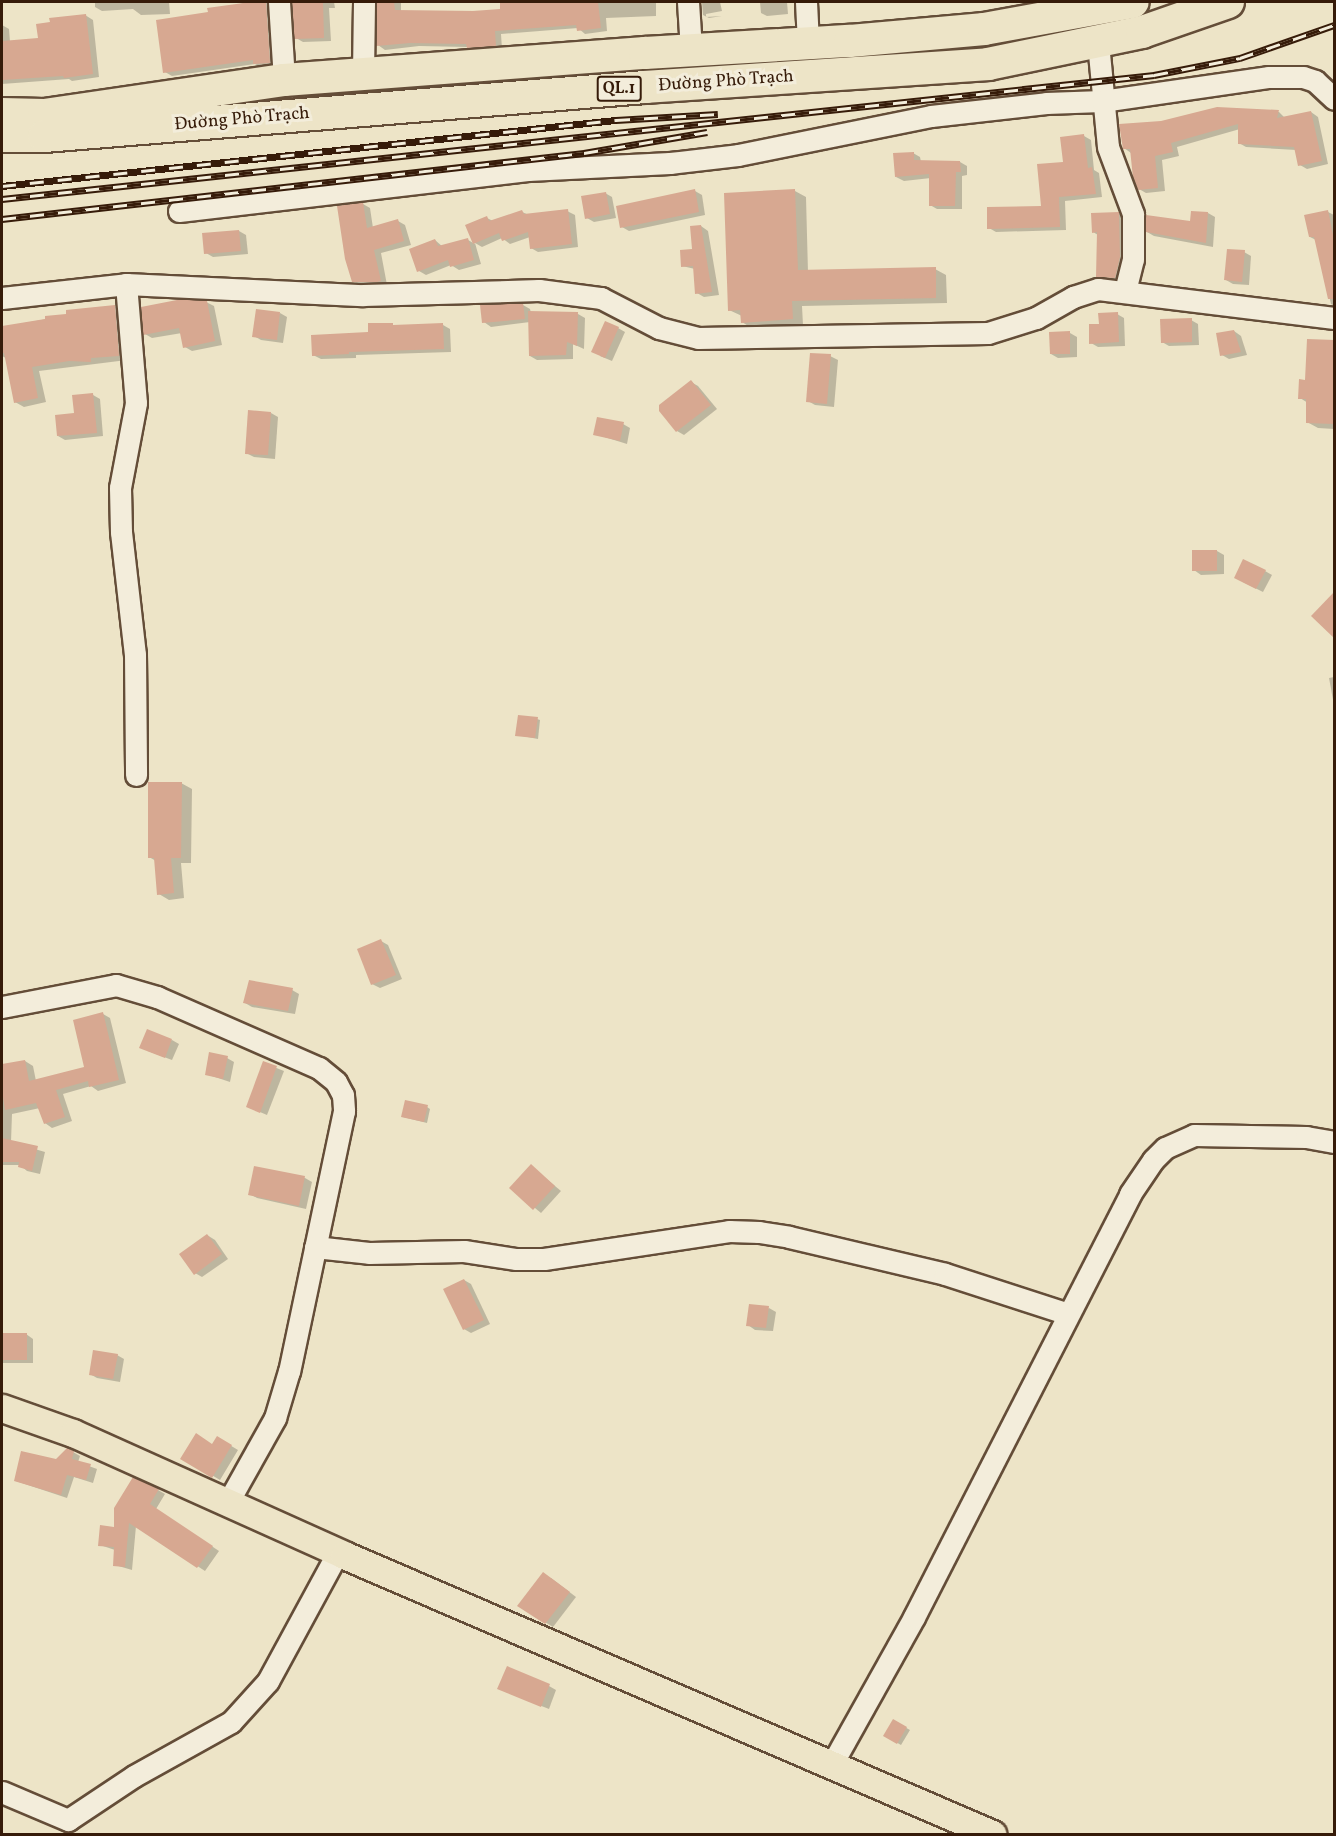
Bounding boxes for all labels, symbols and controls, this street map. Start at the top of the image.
street label: Đường Phò Trạch [657,66,795,98]
road number: QL.1 [596,76,642,102]
street label: Đường Phò Trạch [173,103,311,137]

